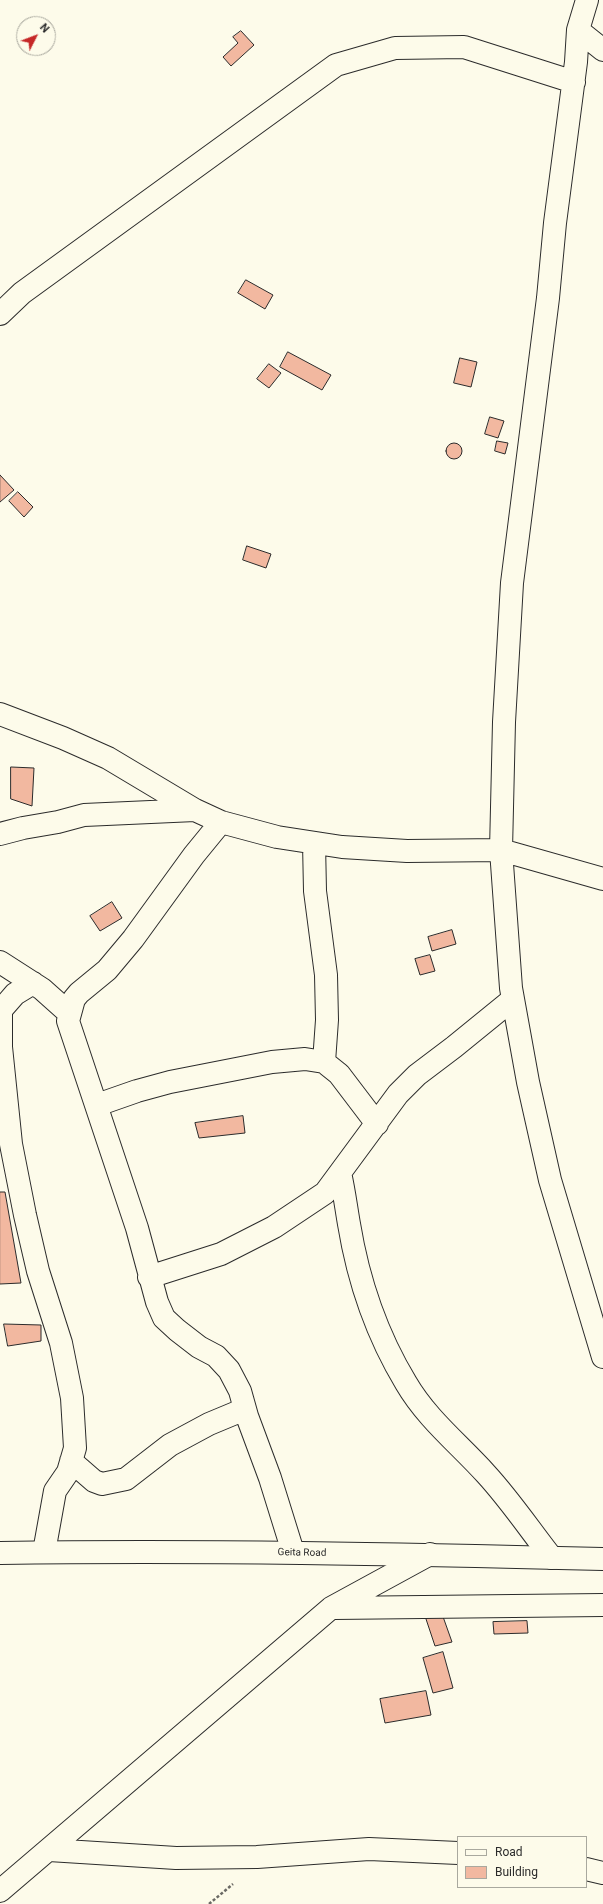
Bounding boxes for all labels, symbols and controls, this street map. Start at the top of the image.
north arrow [16,16,56,56]
text: N [37,21,52,36]
street label: Geita Road [278,1547,326,1559]
legend [457,1836,587,1888]
text: Road [495,1845,523,1859]
text: Building [495,1865,538,1879]

